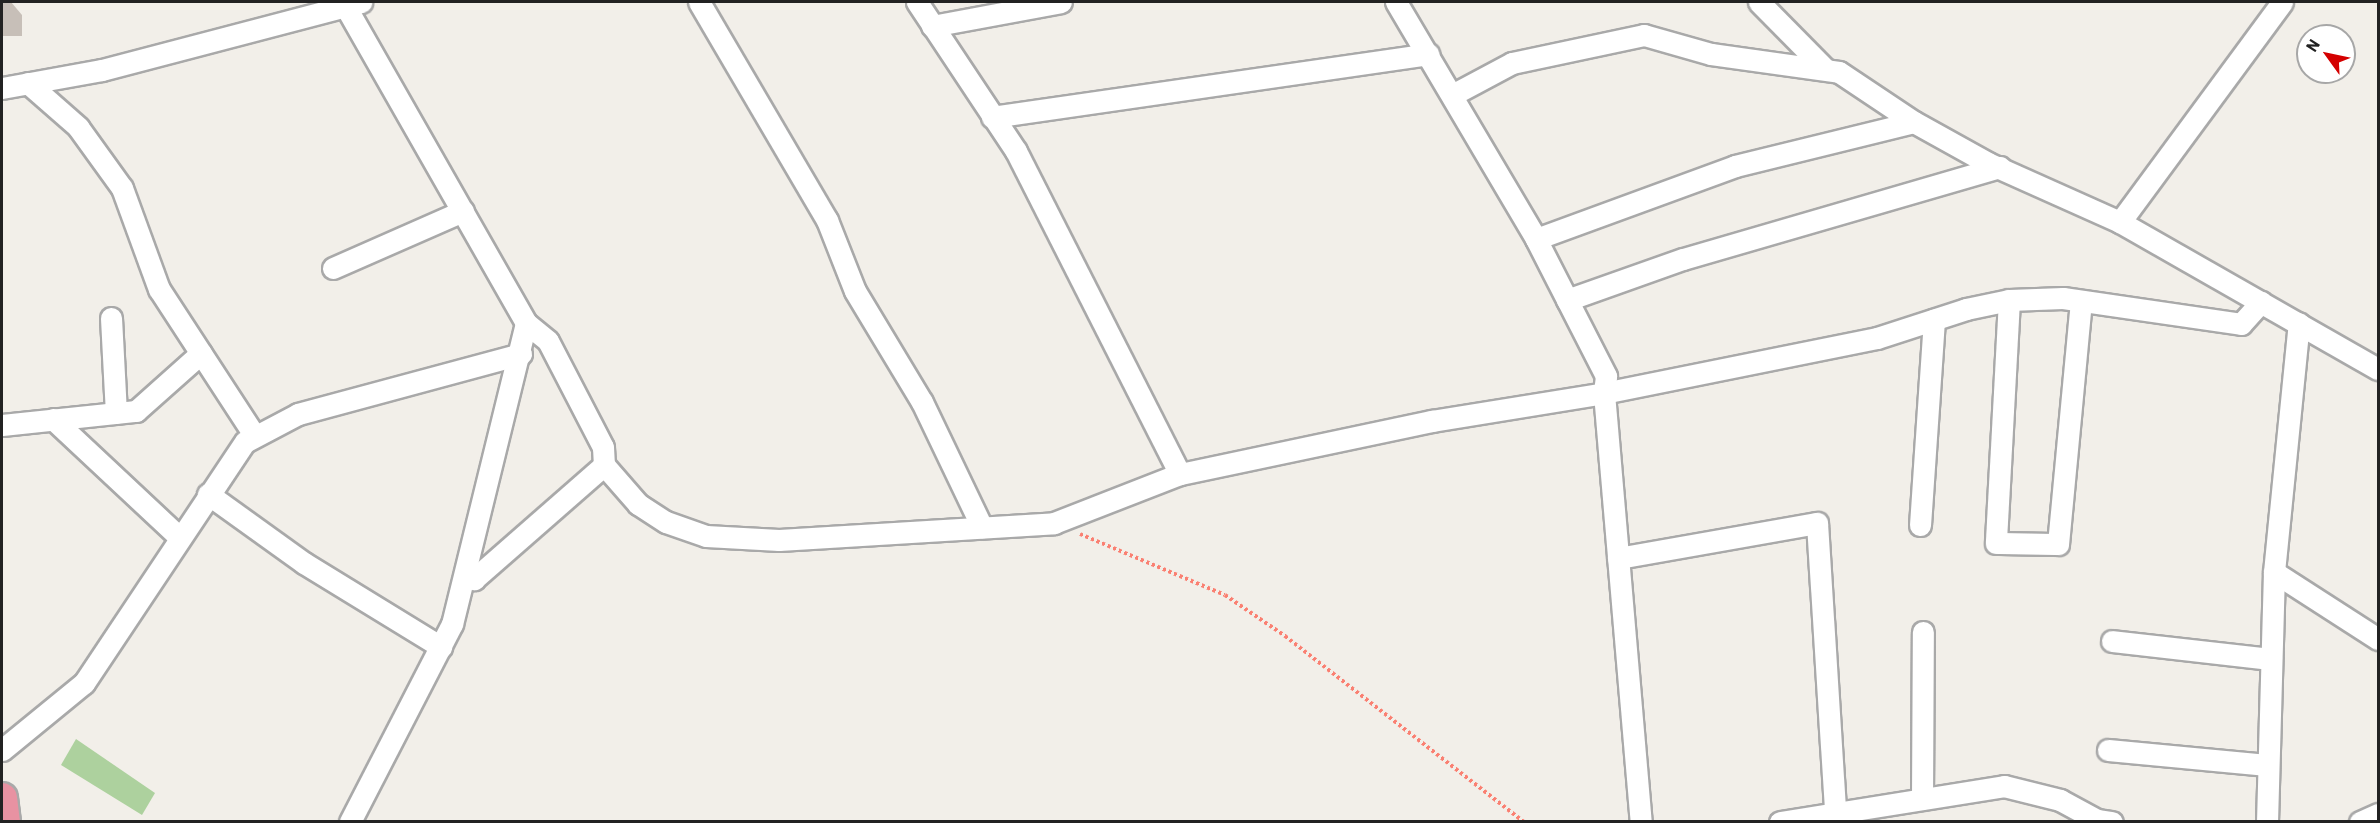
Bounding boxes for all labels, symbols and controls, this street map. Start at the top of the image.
north arrow [2296,24,2356,84]
text: N [2301,35,2323,55]

